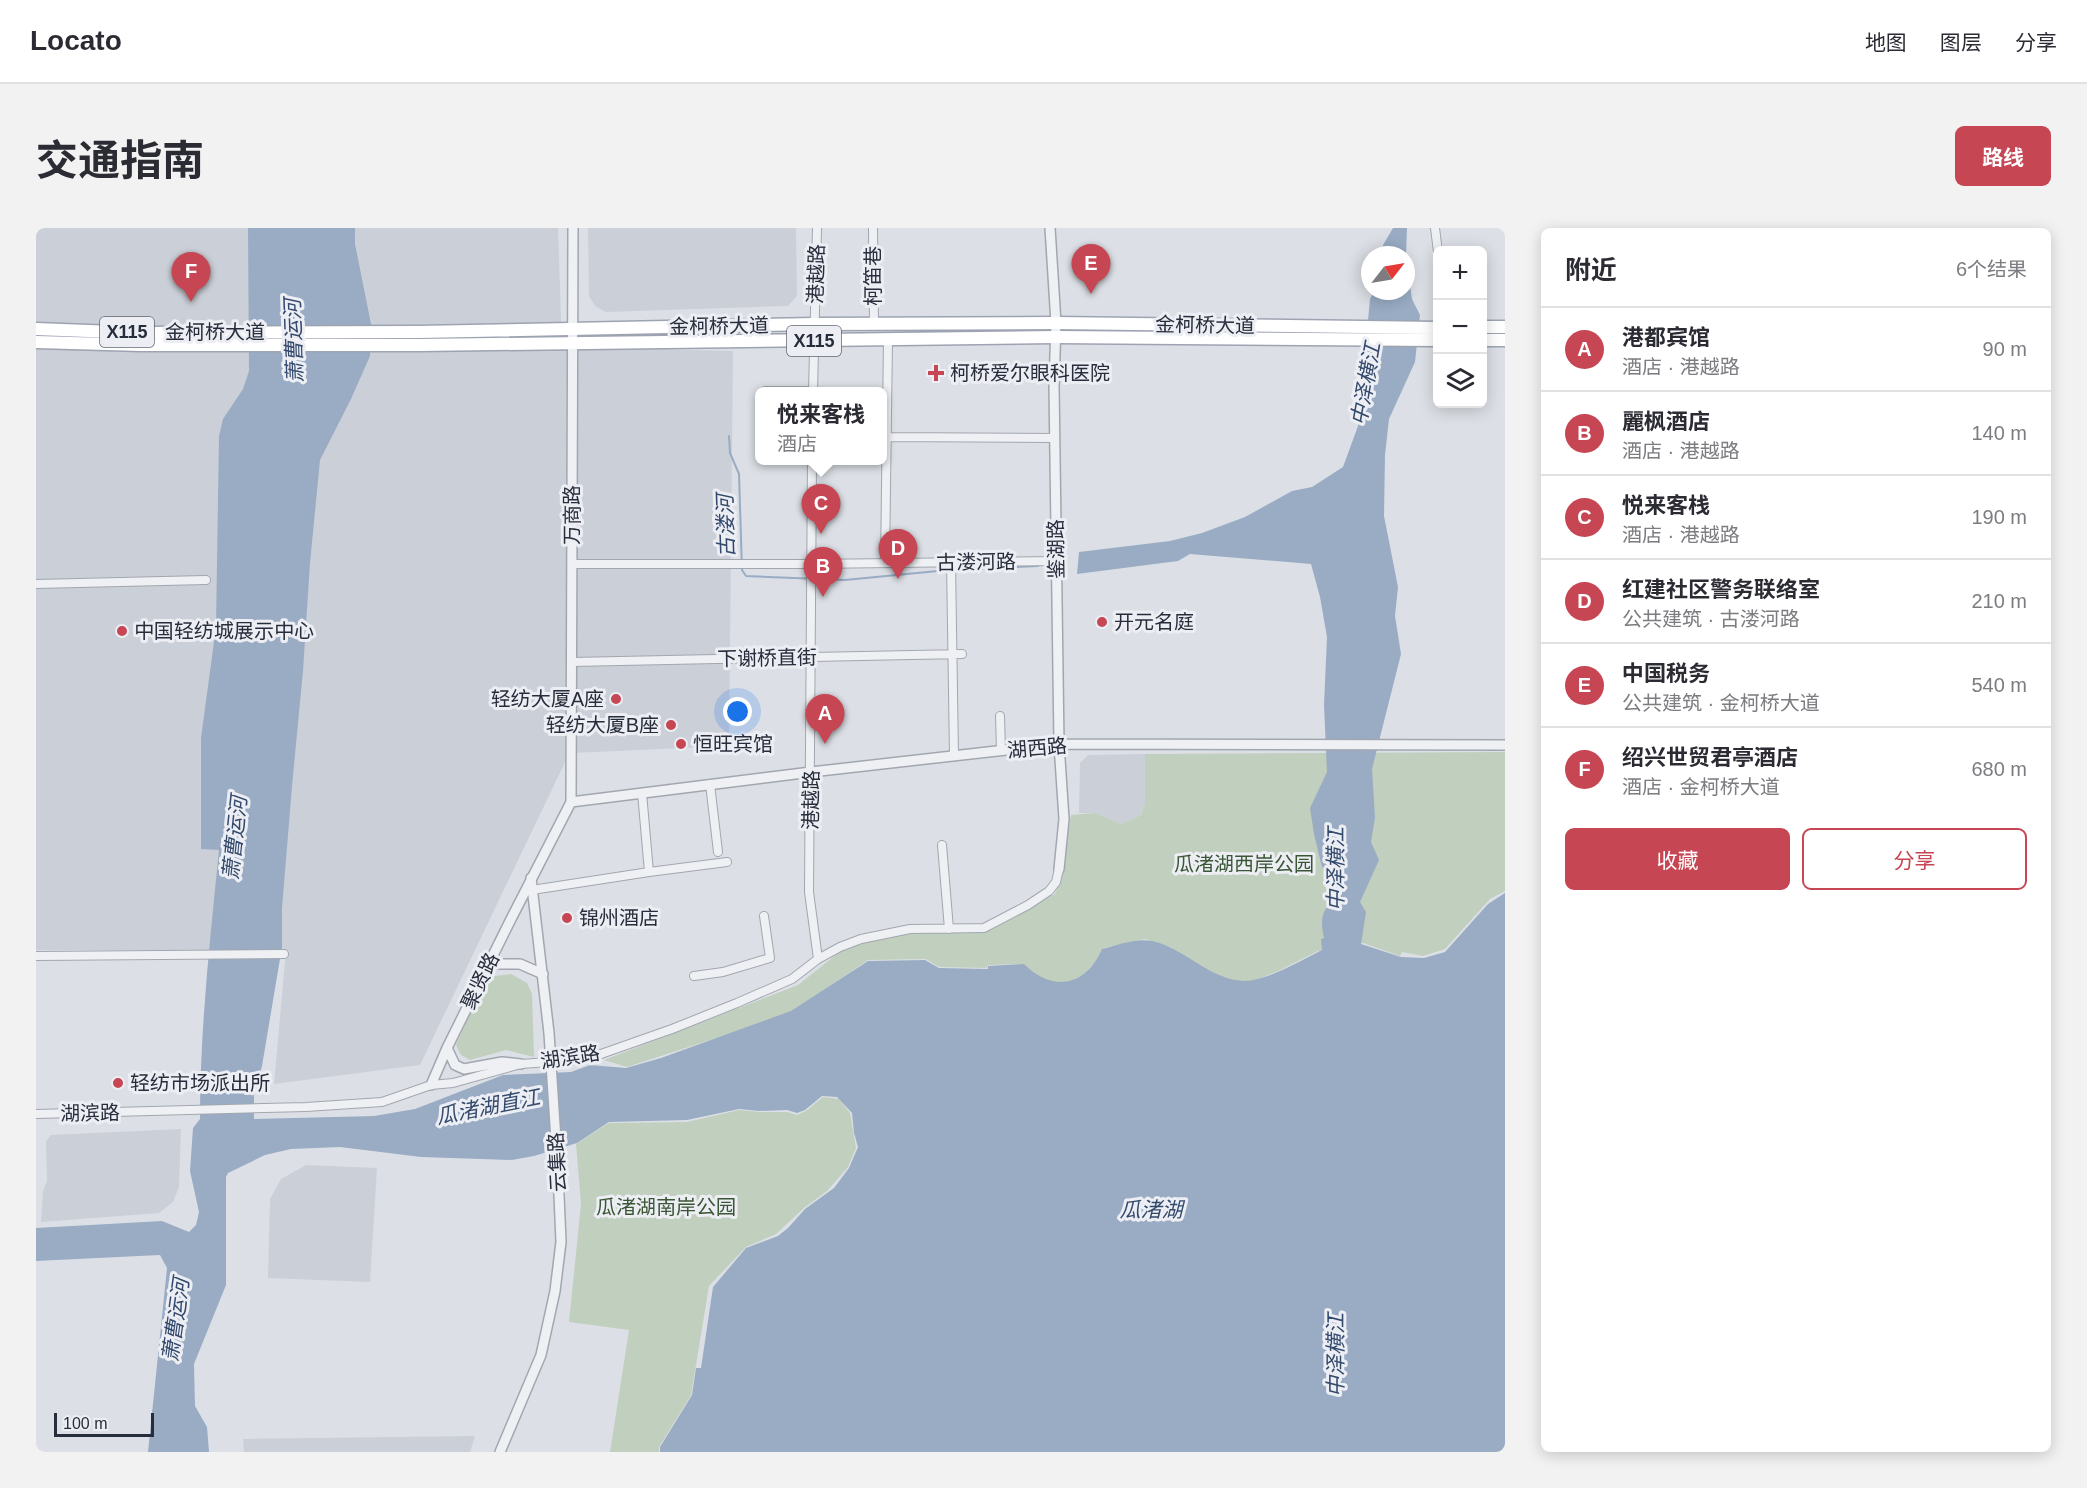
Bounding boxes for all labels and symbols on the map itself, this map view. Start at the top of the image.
street label: 港越路 [804,244,828,304]
pin: E [1072,244,1110,294]
street label: 柯笛巷 [862,246,884,306]
north arrow [1361,246,1415,300]
pin: F [172,253,210,302]
water label: 萧曹运河 [280,295,306,383]
street label: 金柯桥大道 [1155,313,1255,337]
street label: 金柯桥大道 [669,314,769,338]
road number: X115 [100,317,154,347]
street label: 金柯桥大道 [165,321,265,343]
road number: X115 [787,326,841,356]
water label: 中泽横江 [1347,339,1384,427]
place label: 柯桥爱尔眼科医院 [950,362,1110,384]
marker: 柯桥爱尔眼科医院 [927,364,945,382]
pin: C [802,484,840,534]
street label: 万商路 [561,485,583,545]
water label: 古溇河 [713,490,738,558]
street label: 鉴湖路 [1044,519,1068,579]
pin: D [878,530,918,579]
pin: B [804,548,842,597]
street label: 古溇河路 [936,550,1016,574]
place label: 开元名庭 [1114,611,1194,633]
marker: 开元名庭 [1095,615,1109,629]
place label: 中国轻纺城展示中心 [134,620,314,642]
marker: 中国轻纺城展示中心 [115,624,129,638]
street label: 下谢桥直街 [717,646,817,670]
place label: 轻纺大厦A座 [491,688,604,710]
marker: 轻纺大厦A座 [609,692,623,706]
pin: A [806,694,844,744]
your location [723,697,752,726]
place label: 轻纺大厦B座 [546,714,659,736]
marker: 轻纺大厦B座 [664,718,678,732]
place label: 恒旺宾馆 [693,733,773,755]
street label: 湖西路 [1006,734,1068,762]
marker: 恒旺宾馆 [674,737,688,751]
street label: 港越路 [799,770,823,830]
water label: 萧曹运河 [219,791,251,881]
water label: 中泽横江 [1324,825,1347,911]
park label: 瓜渚湖西岸公园 [1174,853,1314,875]
place label: 锦州酒店 [579,907,659,929]
marker: 锦州酒店 [560,911,574,925]
street label: 聚贤路 [457,949,503,1013]
street label: 湖滨路 [539,1041,601,1073]
place label: 轻纺市场派出所 [130,1072,270,1094]
marker: 轻纺市场派出所 [111,1076,125,1090]
water label: 瓜渚湖直江 [434,1085,544,1128]
street label: 湖滨路 [60,1101,120,1125]
street label: 云集路 [544,1131,570,1193]
park label: 瓜渚湖南岸公园 [596,1196,736,1218]
water label: 瓜渚湖 [1120,1198,1185,1221]
water label: 萧曹运河 [158,1273,193,1363]
water label: 中泽横江 [1324,1311,1347,1397]
scale bar [54,1410,154,1438]

